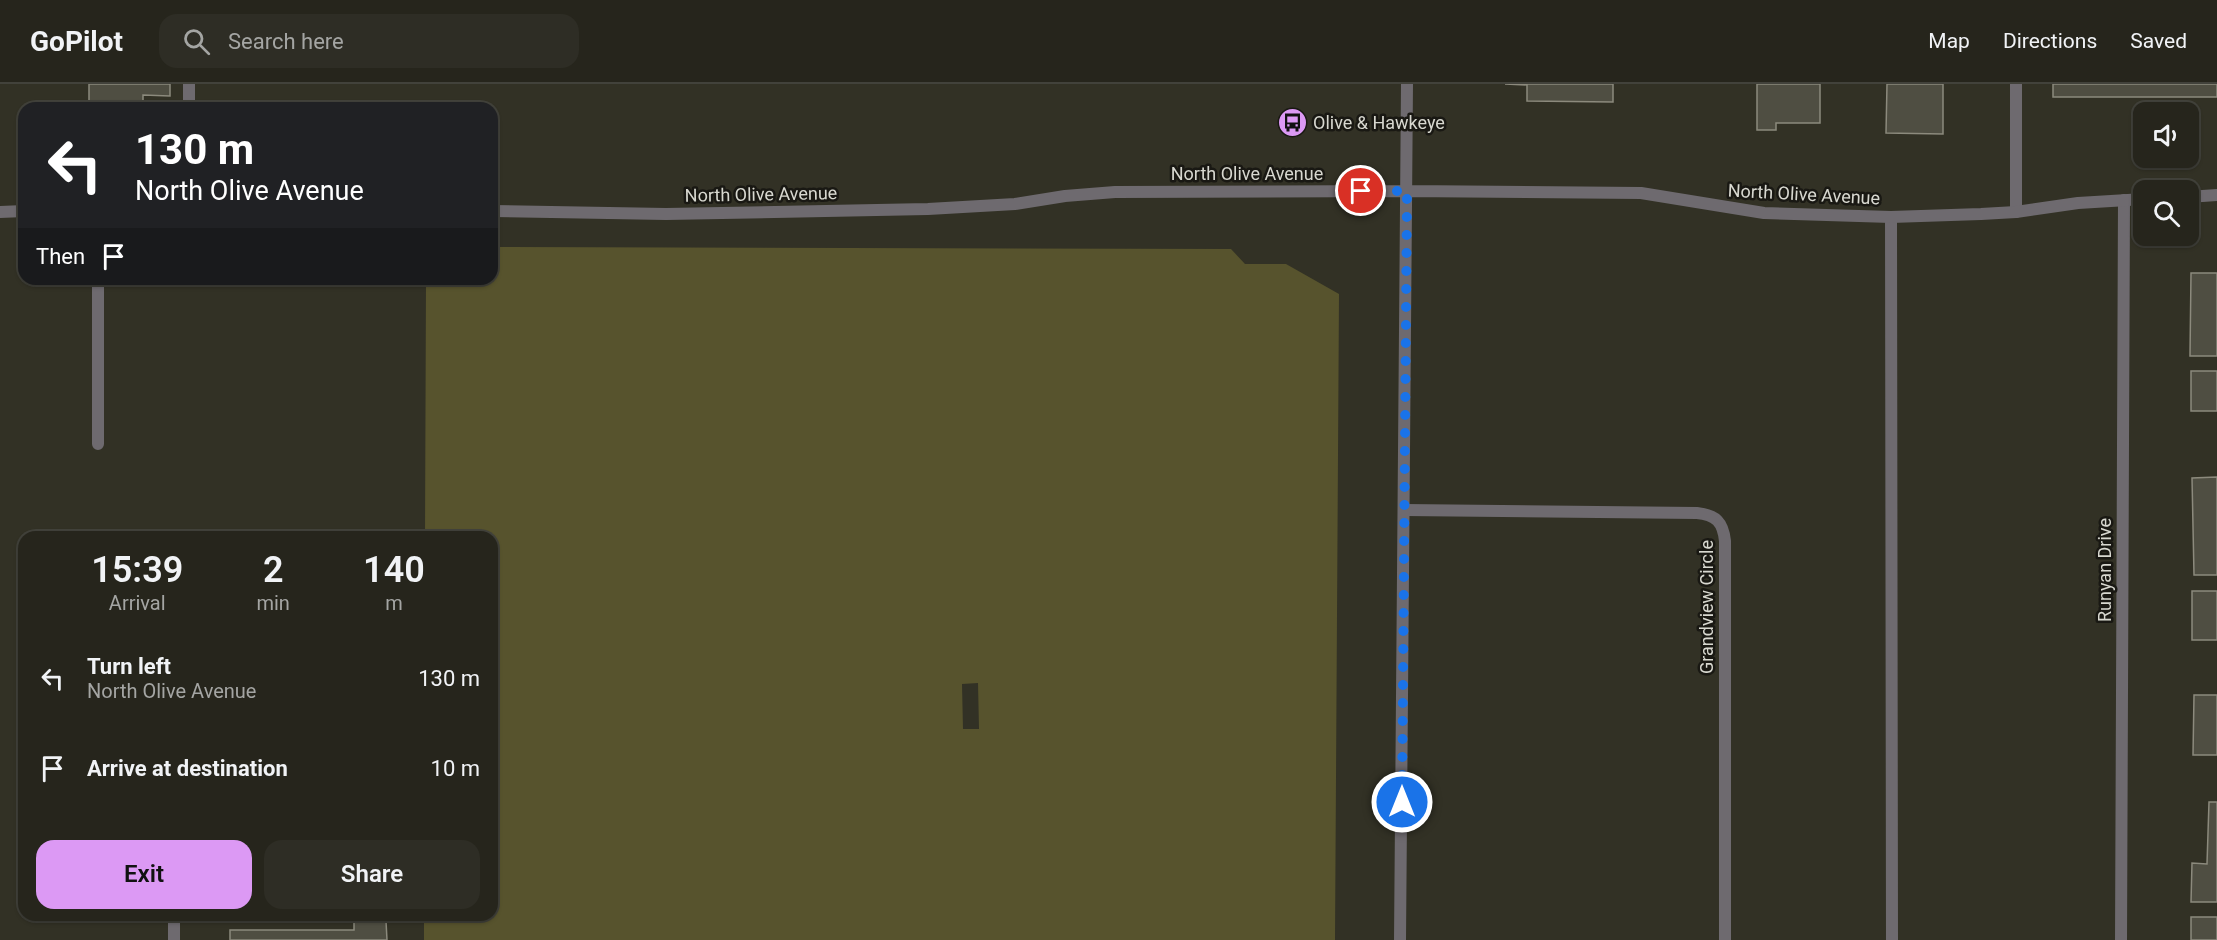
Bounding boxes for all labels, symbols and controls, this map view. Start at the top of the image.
search box [159,14,579,68]
text: GoPilot [30,25,123,58]
icon: search [180,25,213,58]
text: Search here [228,29,344,54]
text: Map [1928,29,1970,53]
text: Directions [2003,29,2097,53]
text: Saved [2130,29,2187,53]
map controls [2133,102,2199,246]
button: sound [2133,102,2199,168]
bus stop icon: Olive & Hawkeye [1276,106,1308,138]
place label: Olive & Hawkeye [1313,112,1445,133]
text: 130 m [135,125,254,174]
icon: left [36,126,114,204]
street label: North Olive Avenue [1171,163,1323,184]
pin [1335,165,1386,216]
icon: arrive [1344,174,1377,207]
text: North Olive Avenue [135,175,364,207]
street label: North Olive Avenue [1727,180,1881,208]
button: search [2133,180,2199,246]
street label: North Olive Avenue [685,182,837,206]
icon: arrive [97,240,130,273]
text: Then [36,244,85,269]
street label: Runyan Drive [2094,518,2115,622]
street label: Grandview Circle [1696,540,1717,674]
text: 15:39 [91,549,183,591]
text: 2 [263,549,283,591]
text: 140 [363,549,425,591]
text: Arrival [109,591,166,615]
text: min [256,591,290,615]
text: m [385,591,403,615]
text: Turn left [87,654,171,679]
icon: left [36,662,69,695]
text: 130 m [418,666,480,691]
text: North Olive Avenue [87,679,256,703]
icon: arrive [36,752,69,785]
text: Arrive at destination [87,756,288,781]
text: 10 m [431,756,480,781]
position arrow [1370,770,1434,834]
button: Exit [36,840,252,909]
button: Share [264,840,480,909]

